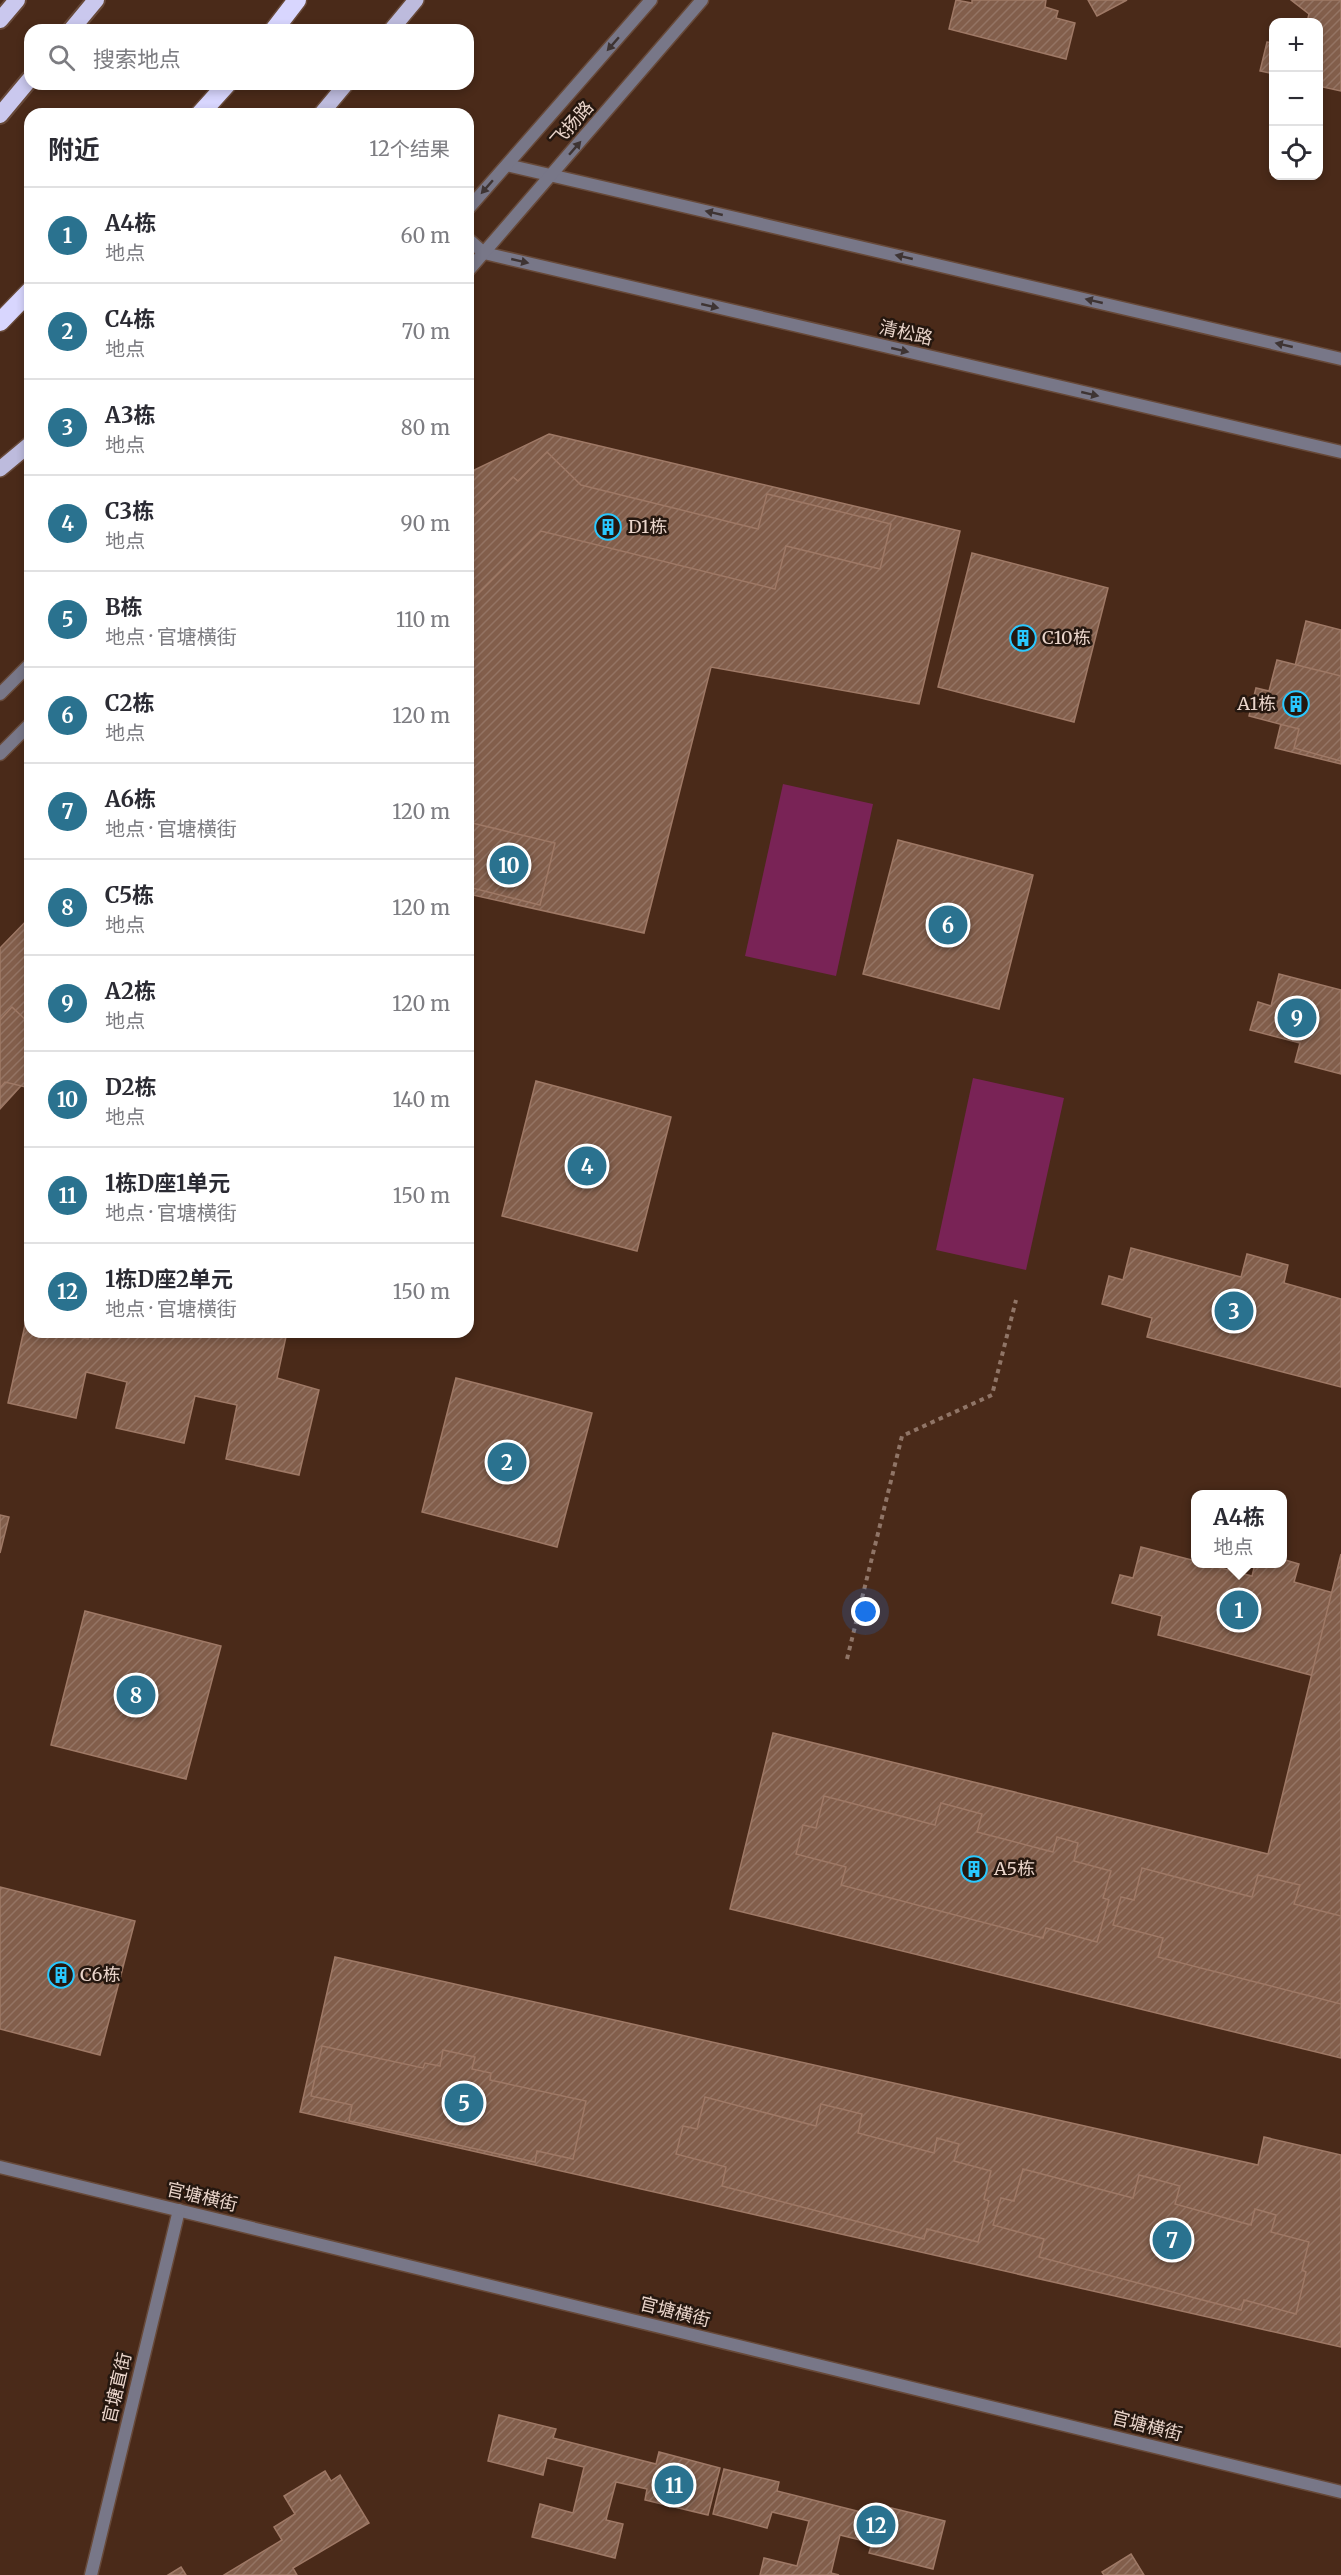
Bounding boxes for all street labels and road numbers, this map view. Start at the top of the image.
street label: 飞扬路 [545,96,598,152]
street label: 清松路 [877,315,935,350]
street label: 官塘横街 [164,2177,240,2216]
street label: 官塘横街 [637,2292,713,2331]
street label: 官塘直街 [97,2350,136,2426]
street label: 官塘横街 [1109,2406,1185,2445]

